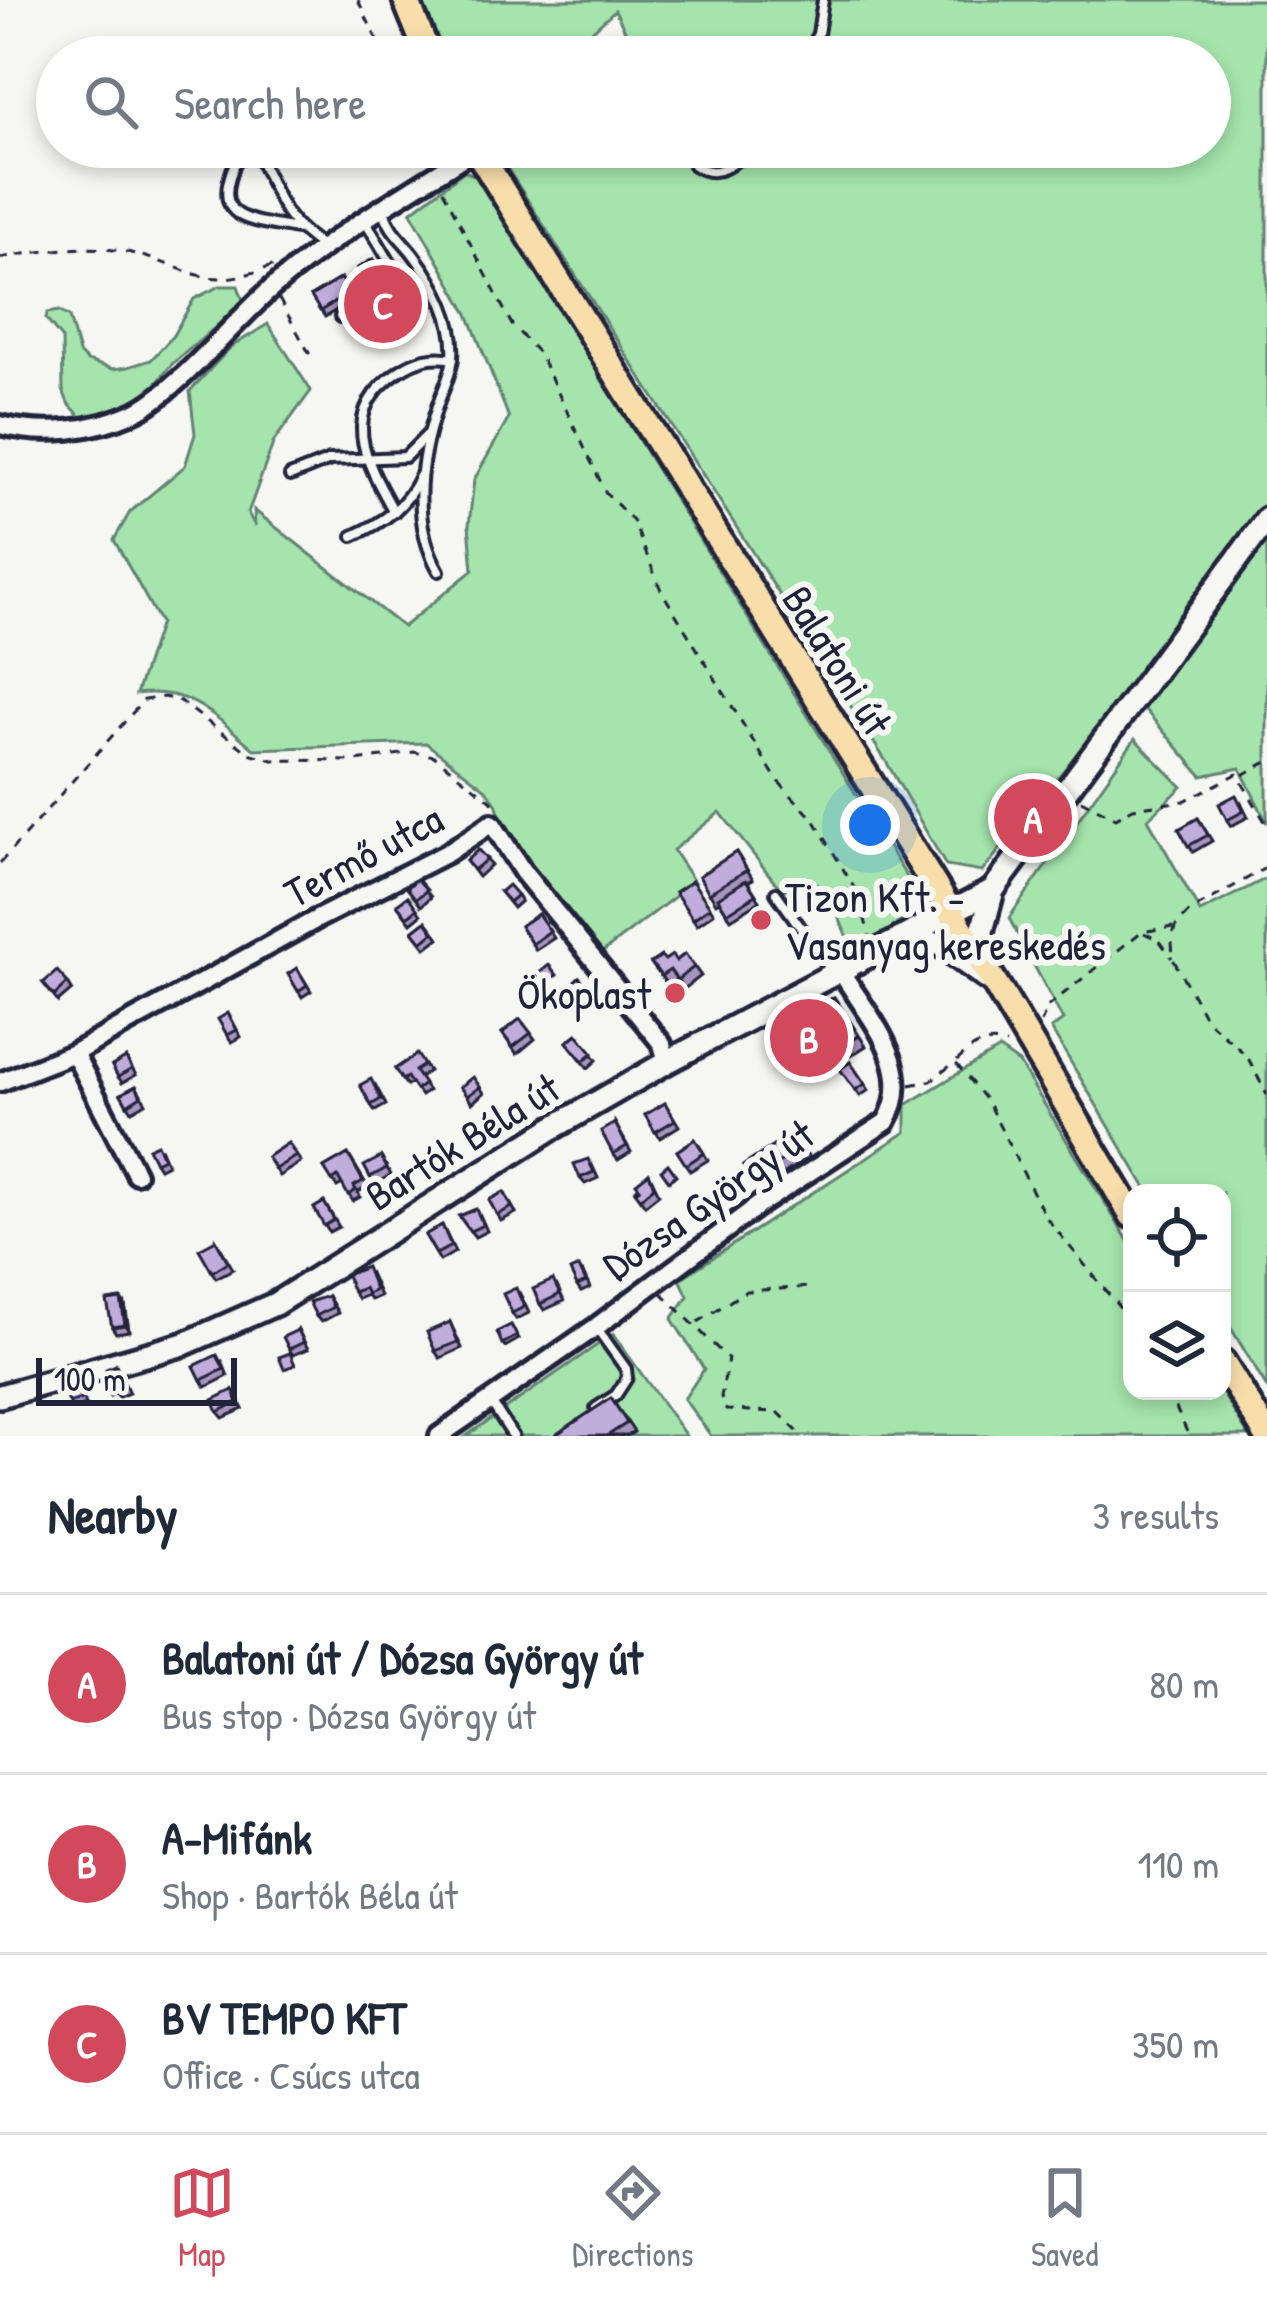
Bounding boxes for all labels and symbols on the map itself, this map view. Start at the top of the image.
pin: C [344,259,422,349]
street label: Balatoni út [770,574,906,746]
pin: A [994,773,1072,863]
street label: Termő utca [274,790,452,920]
your location [840,795,900,855]
place label: Tizon Kft. - Vasanyag kereskedés [785,868,1106,973]
marker: Tizon Kft. - Vasanyag kereskedés [748,907,774,933]
place label: Ökoplast [517,965,652,1022]
marker: Ökoplast [662,980,688,1006]
pin: B [770,993,848,1083]
street label: Bartók Béla út [354,1059,570,1223]
street label: Dózsa György út [591,1105,825,1293]
scale bar [36,1352,237,1405]

